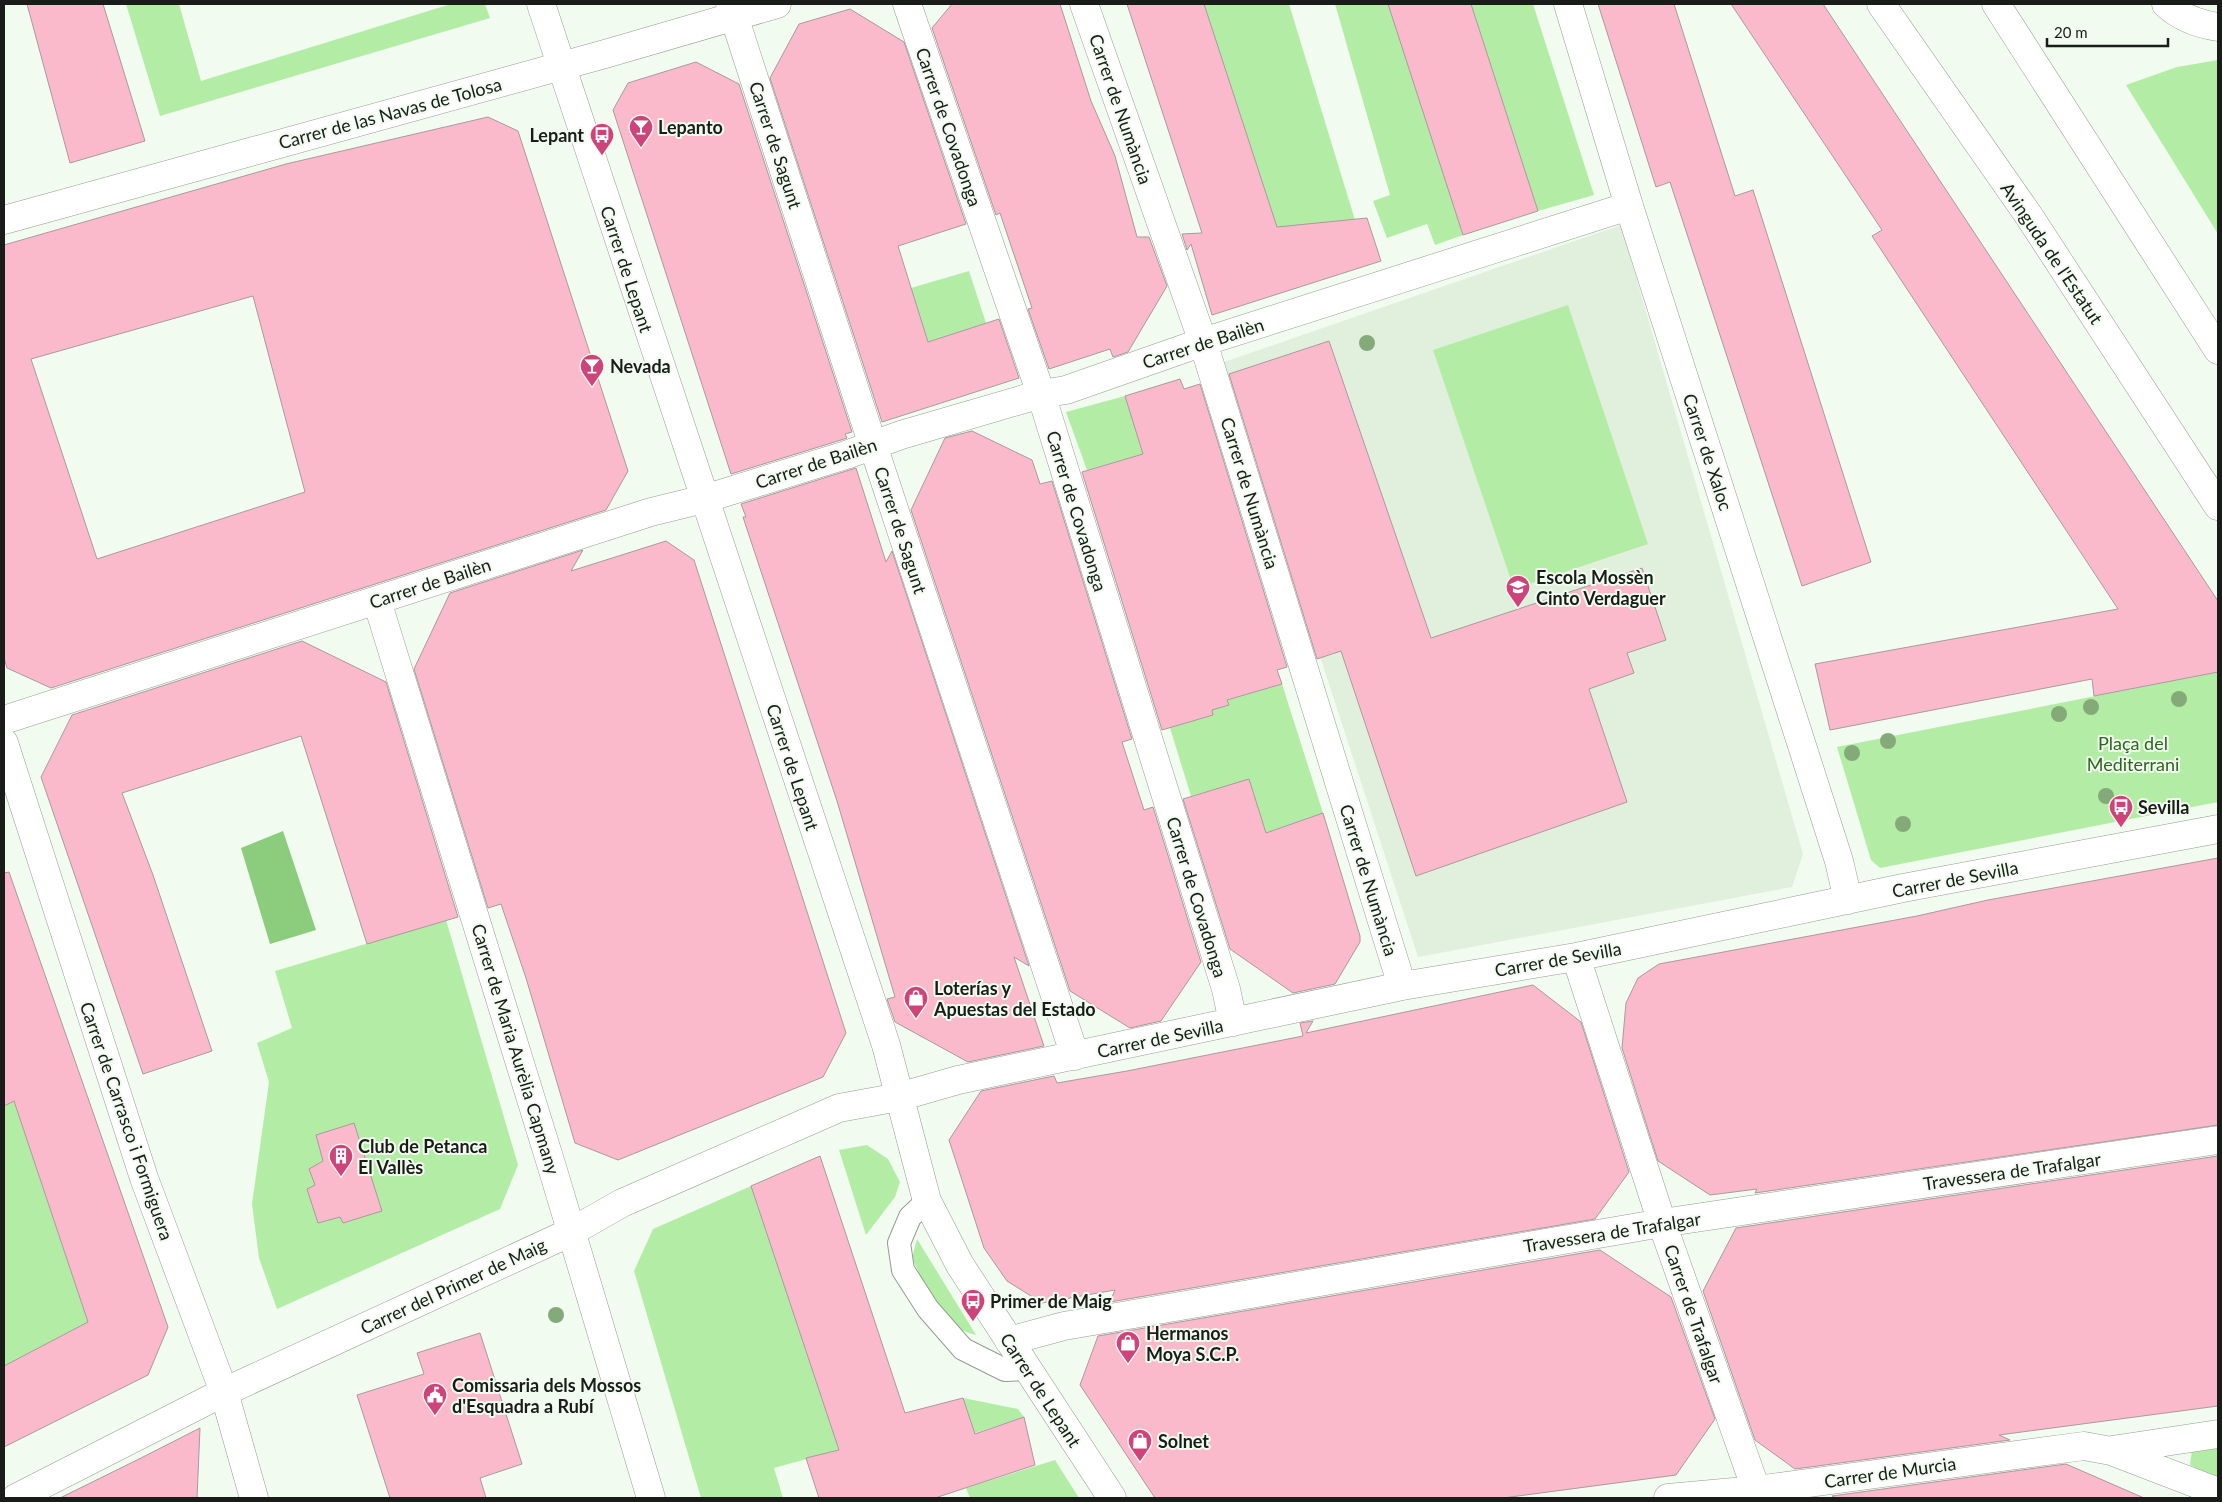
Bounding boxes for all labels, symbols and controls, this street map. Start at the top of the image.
scale bar [2047,15,2168,47]
text: 20 m [2054,23,2088,41]
street label: Carrer de Numància [1085,31,1157,187]
street label: Carrer de Covadonga [911,45,987,209]
street label: Carrer de las Navas de Tolosa [276,73,504,153]
street label: Carrer de Sagunt [745,79,807,212]
bar icon: Lepanto [628,114,654,148]
place label: Lepanto [658,116,723,138]
bus stop icon: Lepant [589,122,615,156]
place label: Lepant [529,124,584,146]
street label: Avinguda de l'Estatut [1996,178,2108,329]
street label: Carrer de Lepant [596,203,658,336]
street label: Carrer de Bailèn [1139,313,1267,373]
bar icon: Nevada [579,353,605,387]
place label: Nevada [610,355,671,377]
street label: Carrer de Xaloc [1679,391,1737,514]
street label: Carrer de Numància [1216,414,1284,572]
street label: Carrer de Covadonga [1042,428,1112,594]
street label: Carrer de Bailèn [752,433,880,493]
street label: Carrer de Sagunt [870,464,932,597]
street label: Carrer de Bailèn [366,553,494,613]
place label: Escola Mossèn Cinto Verdaguer [1536,566,1666,609]
school or university icon: Escola Mossèn Cinto Verdaguer [1505,574,1531,608]
street label: Carrer de Lepant [762,701,824,834]
park label: Plaça del Mediterrani [2087,732,2179,775]
bus stop icon: Sevilla [2108,794,2134,828]
place label: Sevilla [2138,796,2189,818]
street label: Carrer de Numància [1335,801,1403,959]
street label: Carrer de Covadonga [1162,814,1232,980]
street label: Carrer de Sevilla [1890,856,2020,902]
street label: Carrer de Maria Aurèlia Capmany [467,921,565,1178]
street label: Carrer de Sevilla [1493,937,1623,981]
place label: Loterías y Apuestas del Estado [933,977,1096,1020]
shop icon: Loterías y Apuestas del Estado [903,985,929,1019]
street label: Carrer de Carrasco i Formiguera [76,999,178,1243]
street label: Carrer de Sevilla [1095,1014,1225,1062]
place label: Club de Petanca El Vallès [358,1135,487,1178]
building icon: Club de Petanca El Vallès [328,1143,354,1177]
street label: Travessera de Trafalgar [1922,1148,2103,1194]
street label: Travessera de Trafalgar [1522,1207,1703,1257]
street label: Carrer del Primer de Maig [357,1233,549,1339]
street label: Carrer de Trafalgar [1660,1241,1728,1387]
bus stop icon: Primer de Maig [960,1288,986,1322]
place label: Primer de Maig [990,1290,1112,1312]
place label: Hermanos Moya S.C.P. [1146,1322,1239,1365]
street label: Carrer de Lepant [996,1329,1086,1452]
shop icon: Hermanos Moya S.C.P. [1115,1330,1141,1364]
place label: Comissaria dels Mossos d'Esquadra a Rubí [452,1374,641,1417]
public building icon: Comissaria dels Mossos d'Esquadra a Rubí [422,1382,448,1416]
shop icon: Solnet [1127,1428,1153,1462]
place label: Solnet [1158,1430,1209,1452]
street label: Carrer de Murcia [1823,1452,1957,1492]

